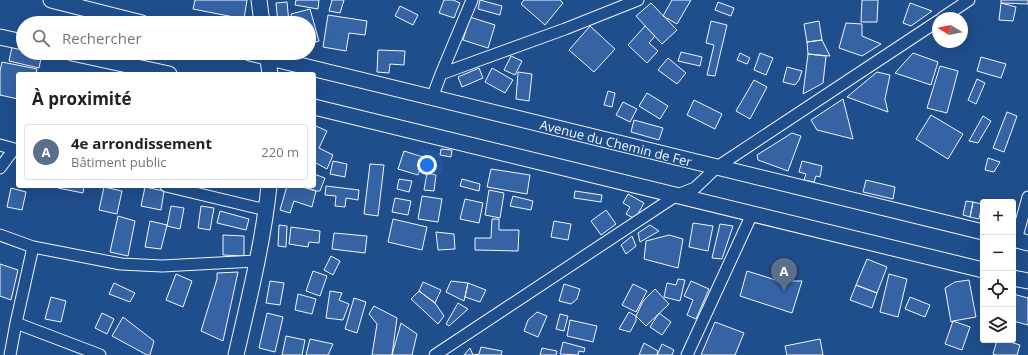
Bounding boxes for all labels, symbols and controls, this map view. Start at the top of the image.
north arrow [932,12,968,48]
search box [16,16,316,60]
icon: search [30,27,52,49]
text: Rechercher [62,28,142,48]
text: À proximité [32,87,131,110]
street label: Avenue du Chemin de Fer [538,115,695,171]
text: 4e arrondissement [71,133,212,153]
text: A [42,143,50,161]
text: 220 m [261,143,299,161]
text: Bâtiment public [71,153,167,171]
your location [417,155,437,175]
map controls [980,199,1016,343]
button: + [980,199,1016,235]
button: − [980,235,1016,271]
pin: A [771,258,797,291]
button: locate [980,271,1016,307]
button: layers [980,307,1016,343]

